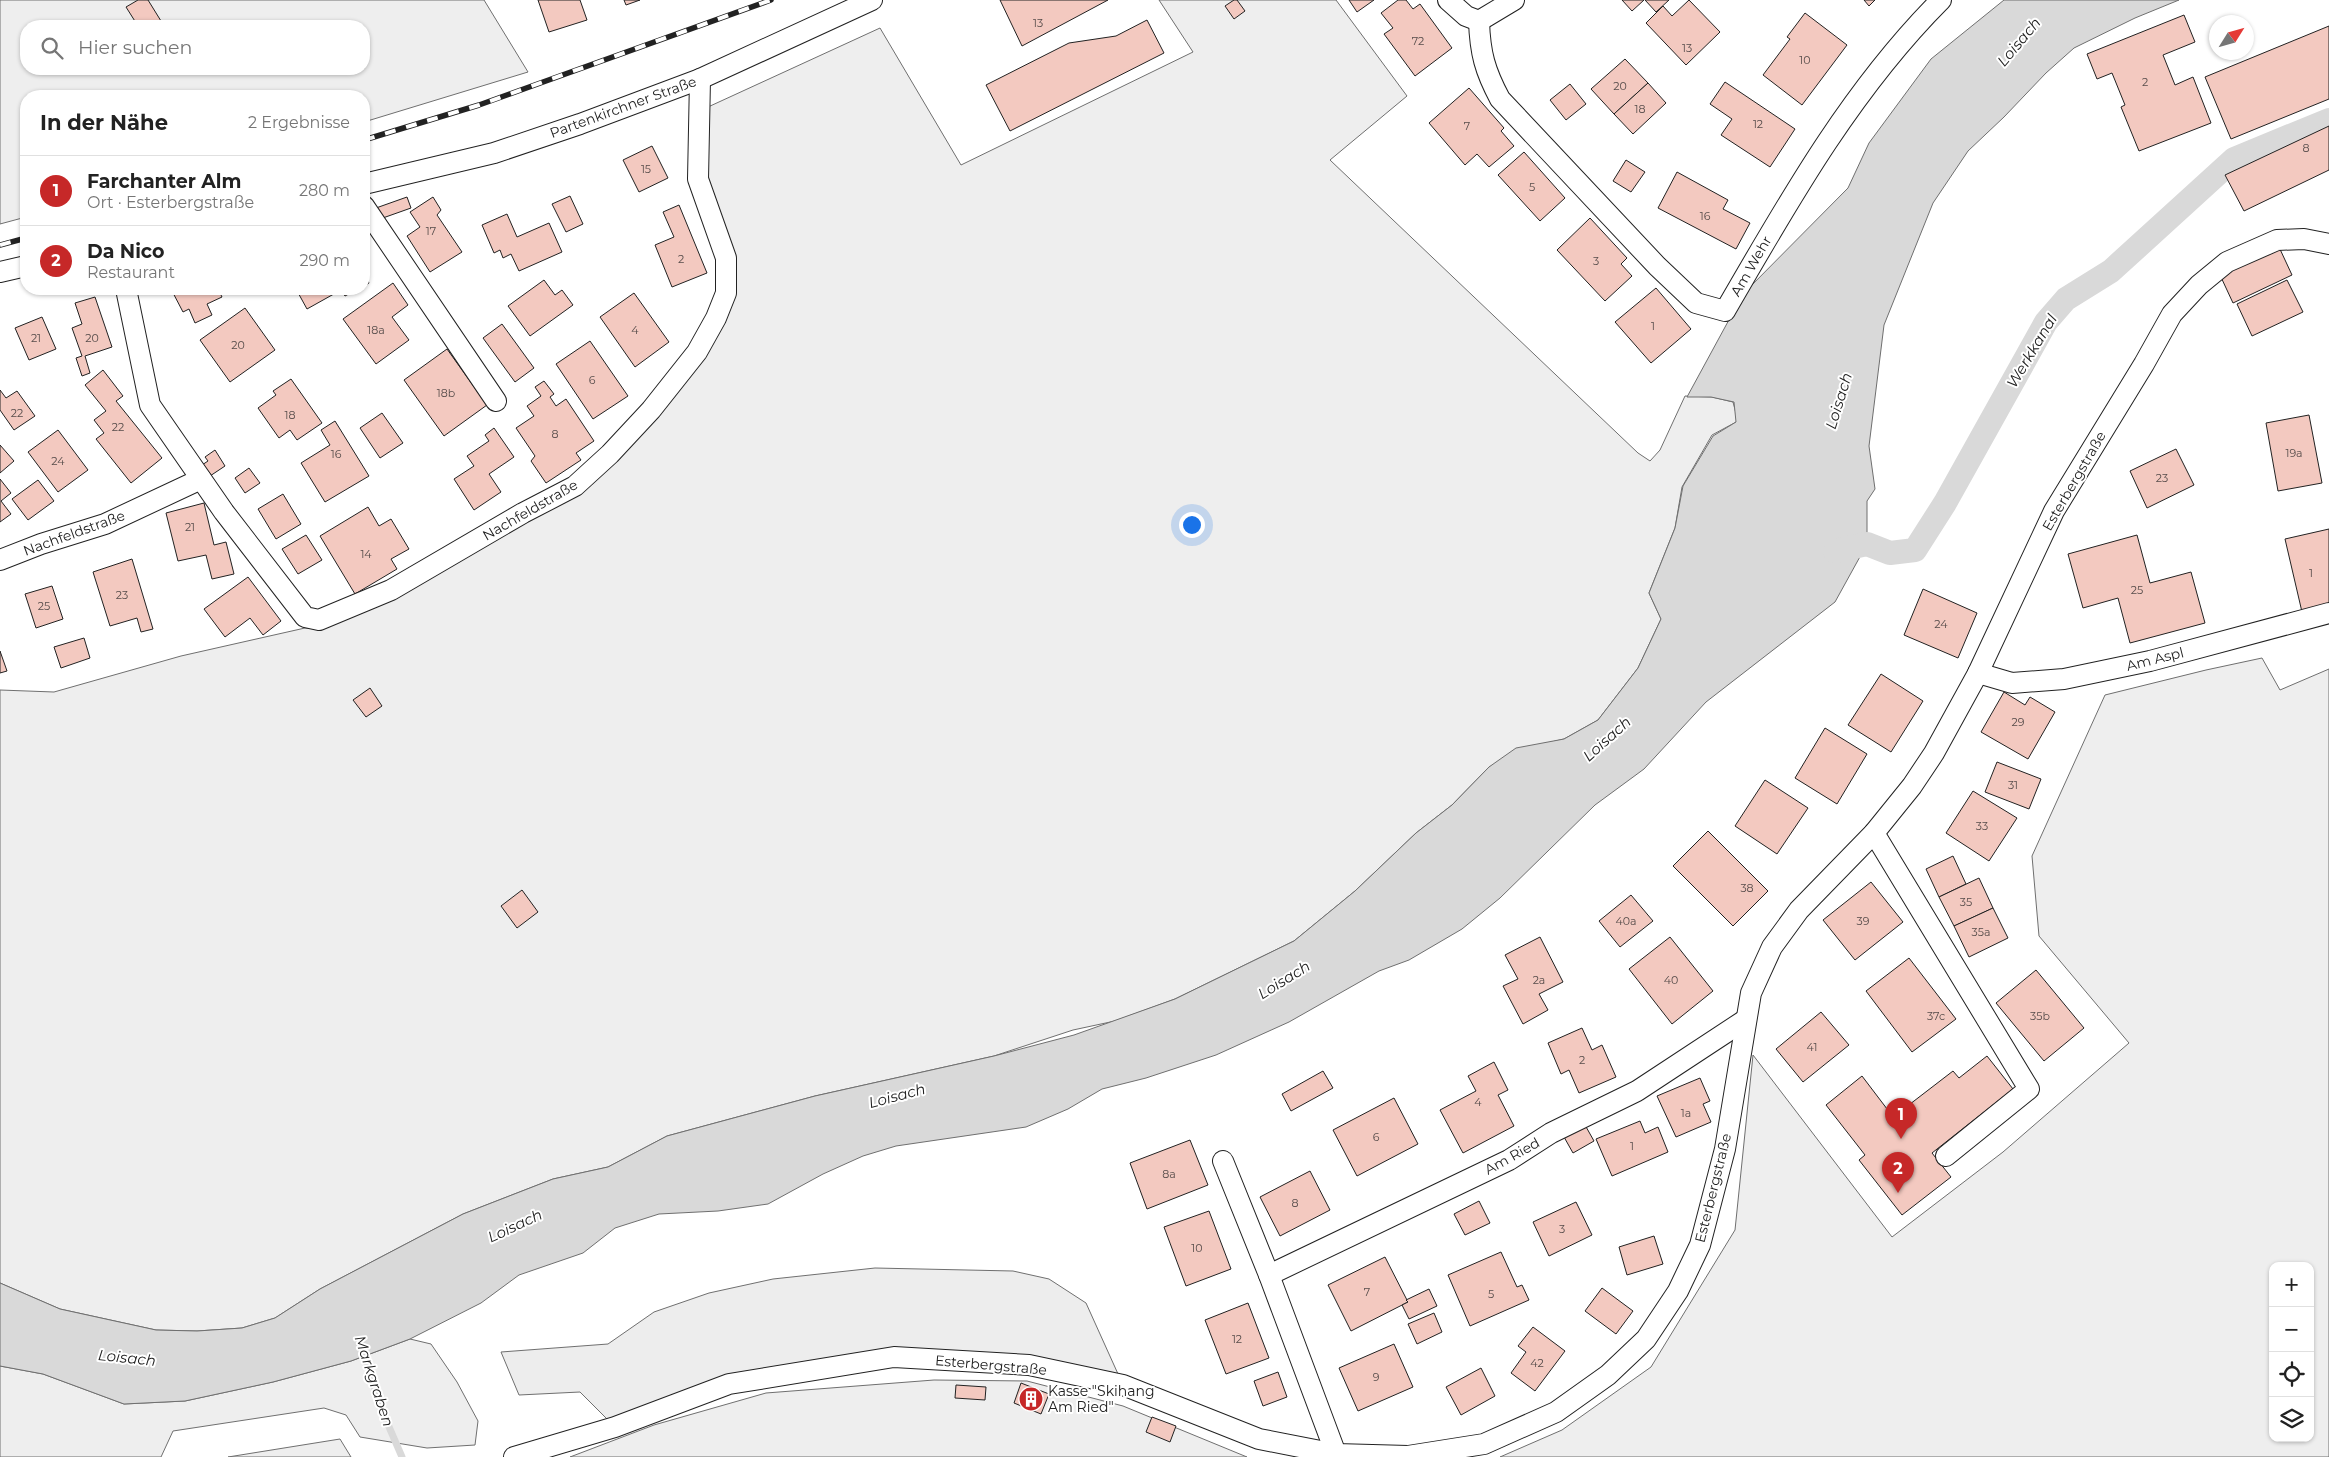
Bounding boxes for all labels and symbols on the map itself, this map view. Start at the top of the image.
water label: Loisach [1993,13,2045,70]
north arrow [2209,15,2254,60]
house number: 13 [1033,16,1043,30]
house number: 72 [1412,34,1424,48]
house number: 13 [1682,41,1692,55]
house number: 10 [1799,53,1811,67]
street label: Partenkirchner Straße [547,72,699,142]
house number: 2 [2142,75,2148,89]
house number: 20 [1613,79,1627,93]
house number: 18 [1635,102,1646,116]
house number: 12 [1753,117,1763,131]
house number: 7 [1464,119,1470,133]
house number: 8 [2302,141,2310,155]
house number: 15 [641,162,651,176]
house number: 5 [1529,180,1535,194]
house number: 16 [1700,209,1711,223]
house number: 17 [426,224,436,238]
street label: Am Wehr [1726,232,1776,299]
house number: 2 [678,252,684,266]
house number: 3 [1593,254,1599,268]
water label: Werkkanal [2002,310,2061,391]
house number: 1 [1651,319,1655,333]
house number: 18a [367,323,385,337]
house number: 4 [631,323,639,337]
house number: 21 [31,331,41,345]
house number: 20 [85,331,99,345]
house number: 20 [231,338,245,352]
water label: Loisach [1821,370,1856,431]
house number: 6 [589,373,596,387]
house number: 18b [437,386,455,400]
house number: 22 [11,406,23,420]
house number: 18 [285,408,296,422]
house number: 22 [112,420,124,434]
house number: 8 [551,427,559,441]
street label: Esterbergstraße [2038,428,2110,534]
house number: 19a [2285,446,2303,460]
house number: 16 [331,447,342,461]
house number: 24 [51,454,65,468]
house number: 23 [2156,471,2168,485]
street label: Nachfeldstraße [479,475,581,545]
street label: Nachfeldstraße [21,506,127,560]
your location [1179,512,1205,538]
house number: 21 [185,520,195,534]
house number: 14 [360,547,372,561]
house number: 1 [2309,566,2313,580]
house number: 25 [2131,583,2143,597]
house number: 23 [116,588,128,602]
house number: 25 [38,599,50,613]
house number: 24 [1934,617,1948,631]
street label: Am Aspl [2124,643,2186,675]
water label: Loisach [1579,712,1635,765]
house number: 29 [2012,715,2025,729]
house number: 31 [2008,778,2018,792]
house number: 33 [1976,819,1988,833]
house number: 38 [1740,881,1754,895]
house number: 35 [1960,895,1972,909]
house number: 40a [1615,914,1637,928]
house number: 39 [1857,914,1870,928]
house number: 35a [1972,925,1990,939]
water label: Loisach [1254,956,1313,1003]
house number: 2a [1533,973,1545,987]
house number: 40 [1664,973,1678,987]
house number: 37c [1927,1009,1945,1023]
house number: 35b [2030,1009,2050,1023]
house number: 41 [1807,1040,1817,1054]
house number: 2 [1579,1053,1585,1067]
water label: Loisach [866,1079,927,1112]
house number: 4 [1474,1095,1482,1109]
pin: 1 [1885,1098,1917,1139]
house number: 1a [1681,1106,1691,1120]
house number: 6 [1373,1130,1380,1144]
street label: Esterbergstraße [1691,1131,1735,1245]
street label: Am Ried [1481,1133,1543,1179]
house number: 1 [1630,1139,1634,1153]
pin: 2 [1882,1152,1914,1193]
house number: 8a [1162,1167,1176,1181]
house number: 8 [1291,1196,1299,1210]
water label: Loisach [484,1205,545,1246]
house number: 3 [1559,1222,1565,1236]
house number: 10 [1191,1241,1203,1255]
house number: 7 [1364,1285,1370,1299]
house number: 5 [1488,1287,1494,1301]
house number: 12 [1232,1332,1242,1346]
water label: Markgraben [351,1333,398,1429]
water label: Loisach [97,1345,157,1370]
street label: Esterbergstraße [934,1351,1048,1379]
house number: 42 [1530,1356,1544,1370]
house number: 9 [1373,1370,1380,1384]
place label: Kasse "Skihang Am Ried" [1048,1382,1155,1416]
building icon: Kasse "Skihang Am Ried" [1018,1386,1044,1412]

